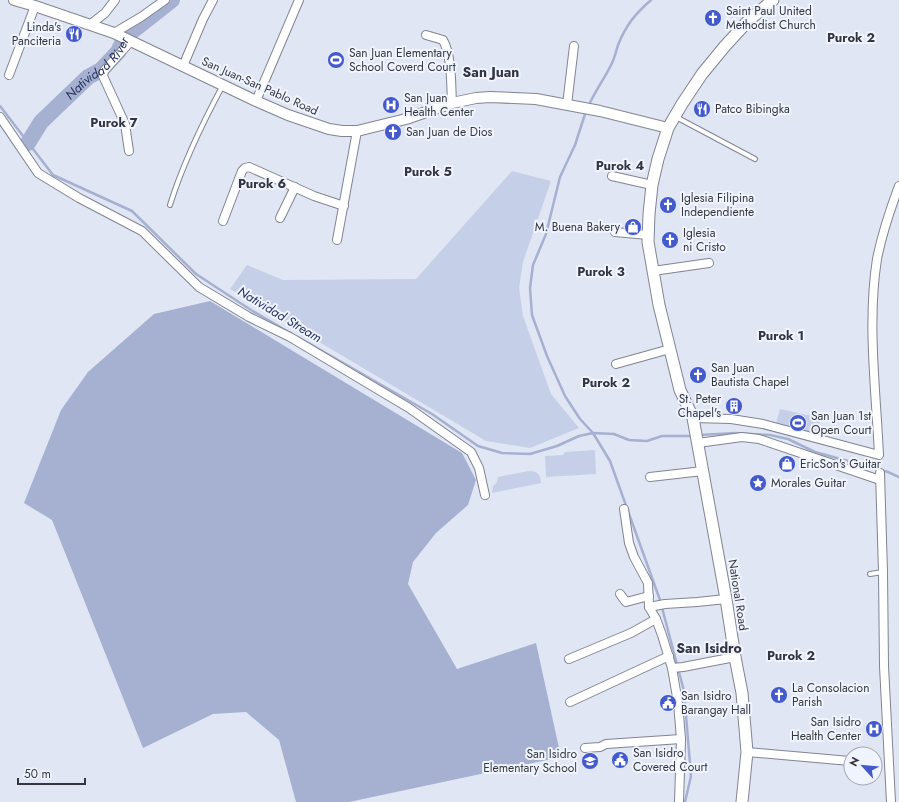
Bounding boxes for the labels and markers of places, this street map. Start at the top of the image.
place label: Saint Paul United Methodist Church [726,2,816,34]
church icon: Saint Paul United Methodist Church [703,8,723,28]
place label: Linda's Panciteria [12,18,61,50]
restaurant icon: Linda's Panciteria [64,24,84,44]
place label: San Juan Elementary School Coverd Court [349,44,456,76]
sports icon: San Juan Elementary School Coverd Court [326,50,346,70]
place label: San Juan Health Center [404,89,475,121]
hospital icon: San Juan Health Center [381,95,401,115]
restaurant icon: Patco Bibingka [692,99,712,119]
place label: Patco Bibingka [715,100,790,118]
church icon: San Juan de Dios [383,122,403,142]
place label: San Juan de Dios [406,123,493,141]
place label: Iglesia Filipina Independiente [681,189,754,221]
church icon: Iglesia Filipina Independiente [658,195,678,215]
shop icon: M. Buena Bakery [623,217,643,237]
place label: M. Buena Bakery [535,218,621,236]
place label: Iglesia ni Cristo [683,224,726,256]
church icon: Iglesia ni Cristo [660,230,680,250]
place label: San Juan Bautista Chapel [711,359,789,391]
church icon: San Juan Bautista Chapel [688,365,708,385]
place label: St. Peter Chapel's [678,390,722,422]
building icon: St. Peter Chapel's [724,396,744,416]
place label: San Juan 1st Open Court [811,407,872,439]
sports icon: San Juan 1st Open Court [788,413,808,433]
shop icon: EricSon's Guitar [777,454,797,474]
place label: EricSon's Guitar [800,455,882,473]
place icon: Morales Guitar [748,473,768,493]
place label: Morales Guitar [771,474,847,492]
place label: La Consolacion Parish [792,679,869,711]
church icon: La Consolacion Parish [769,685,789,705]
place label: San Isidro Barangay Hall [681,687,751,719]
public building icon: San Isidro Barangay Hall [658,693,678,713]
place label: San Isidro Health Center [791,713,862,745]
hospital icon: San Isidro Health Center [864,719,884,739]
place label: San Isidro Covered Court [633,744,708,776]
place label: San Isidro Elementary School [483,745,577,777]
public building icon: San Isidro Covered Court [610,750,630,770]
school or university icon: San Isidro Elementary School [580,751,600,771]

